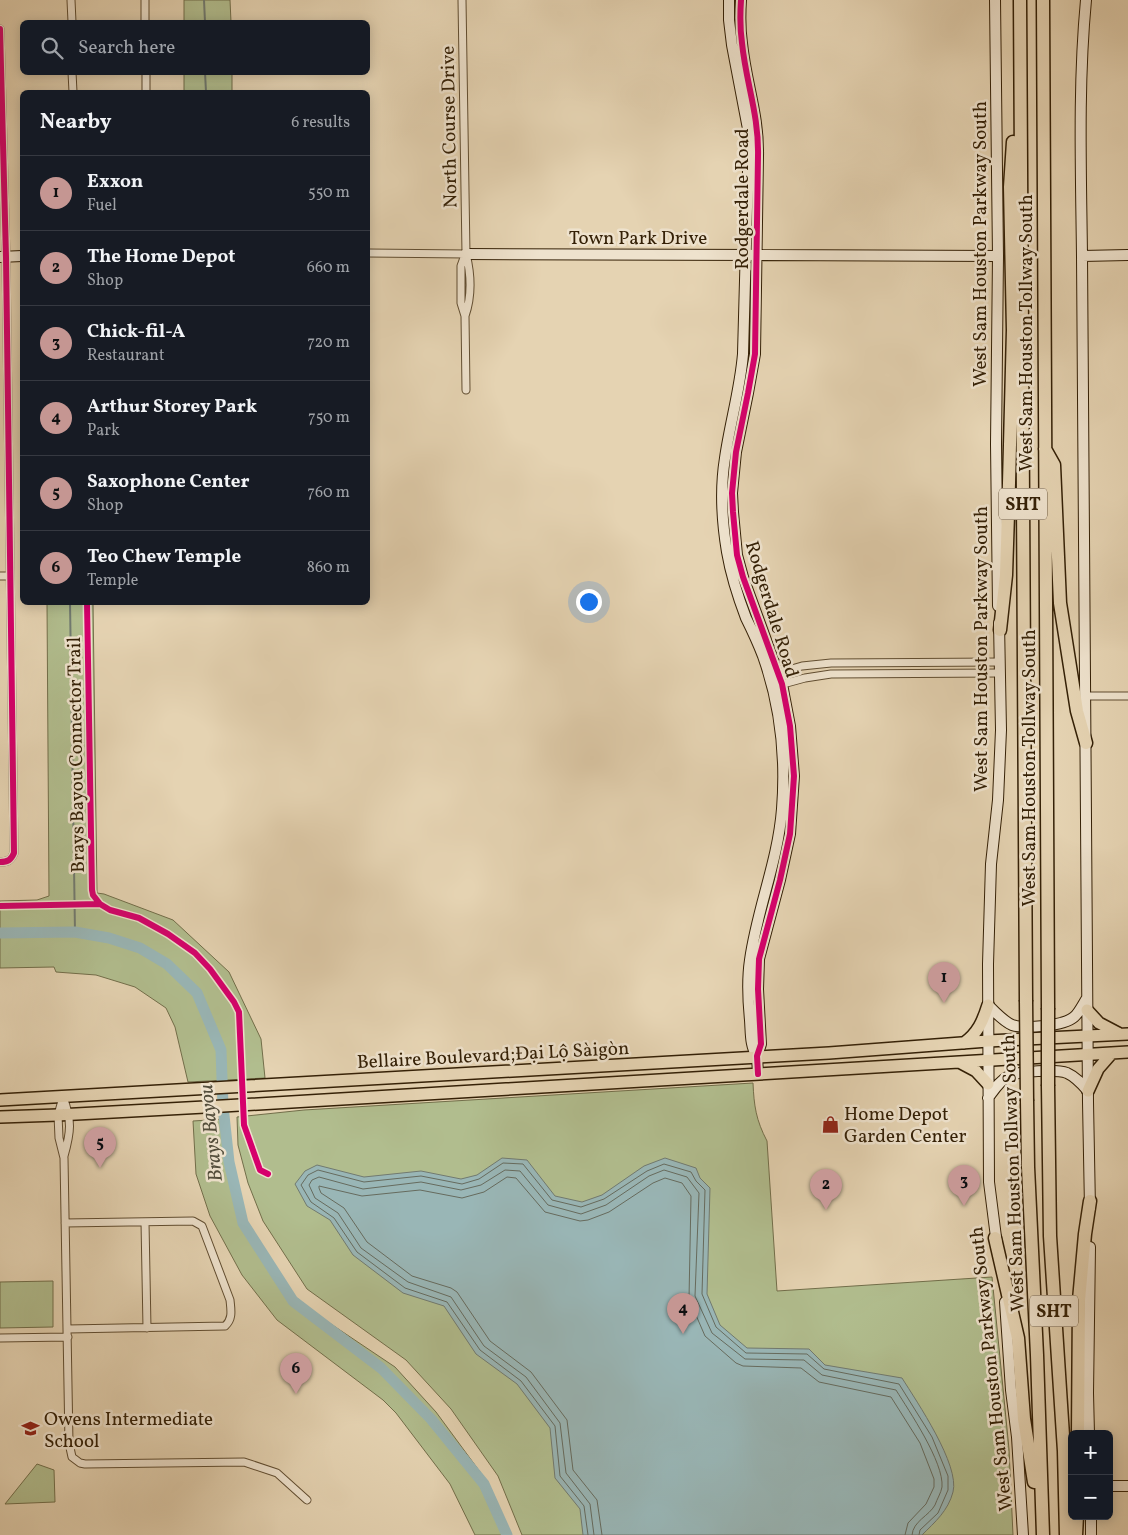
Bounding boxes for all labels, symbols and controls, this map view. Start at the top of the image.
search box [20,20,370,75]
icon: search [38,34,66,62]
text: Search here [78,35,175,61]
street label: North Course Drive [436,46,464,208]
street label: West Sam Houston Parkway South [968,101,994,387]
text: Nearby [40,108,111,137]
text: 6 results [291,112,350,134]
street label: Rodgerdale Road [730,128,756,270]
text: Exxon [87,169,143,195]
text: 1 [53,182,59,204]
text: 550 m [308,182,350,204]
street label: West Sam Houston Tollway South [1014,194,1040,472]
text: Fuel [87,195,117,217]
street label: Town Park Drive [569,226,707,252]
text: The Home Depot [87,244,236,270]
text: 2 [52,257,60,279]
text: 660 m [307,257,350,279]
text: Shop [87,270,123,292]
text: Chick-fil-A [87,319,185,345]
text: 3 [52,332,60,354]
text: 720 m [307,332,350,354]
text: Restaurant [87,345,165,367]
text: Arthur Storey Park [87,394,257,420]
text: 4 [51,407,61,429]
text: 750 m [308,407,350,429]
text: Park [87,420,120,442]
text: Saxophone Center [87,469,250,495]
text: 5 [52,482,60,504]
text: 760 m [307,482,350,504]
road number: SHT [999,488,1047,520]
text: Shop [87,495,123,517]
street label: West Sam Houston Parkway South [969,506,995,792]
street label: Rodgerdale Road [738,538,804,681]
text: Teo Chew Temple [87,544,241,570]
text: 6 [52,557,60,579]
text: 860 m [307,557,350,579]
text: Temple [87,570,138,592]
your location [576,589,602,615]
street label: West Sam Houston Tollway South [1017,629,1043,907]
street label: Brays Bayou Connector Trail [62,636,92,873]
pin: 1 [928,962,960,1003]
street label: West Sam Houston Tollway South [996,1034,1032,1312]
street label: Bellaire Boulevard;Đại Lộ Sàigòn [356,1036,630,1076]
water label: Brays Bayou [193,1083,231,1183]
place label: Home Depot Garden Center [844,1102,966,1150]
shop icon: Home Depot Garden Center [820,1114,840,1134]
pin: 5 [84,1127,116,1168]
pin: 3 [948,1165,980,1206]
pin: 2 [810,1169,842,1210]
street label: West Sam Houston Parkway South [964,1225,1020,1512]
pin: 4 [667,1293,699,1334]
road number: SHT [1030,1295,1078,1326]
pin: 6 [280,1353,312,1394]
place label: Owens Intermediate School [44,1407,213,1455]
school or university icon: Owens Intermediate School [20,1419,40,1439]
map controls [1068,1430,1113,1520]
button: + [1068,1430,1113,1475]
button: − [1068,1475,1113,1520]

